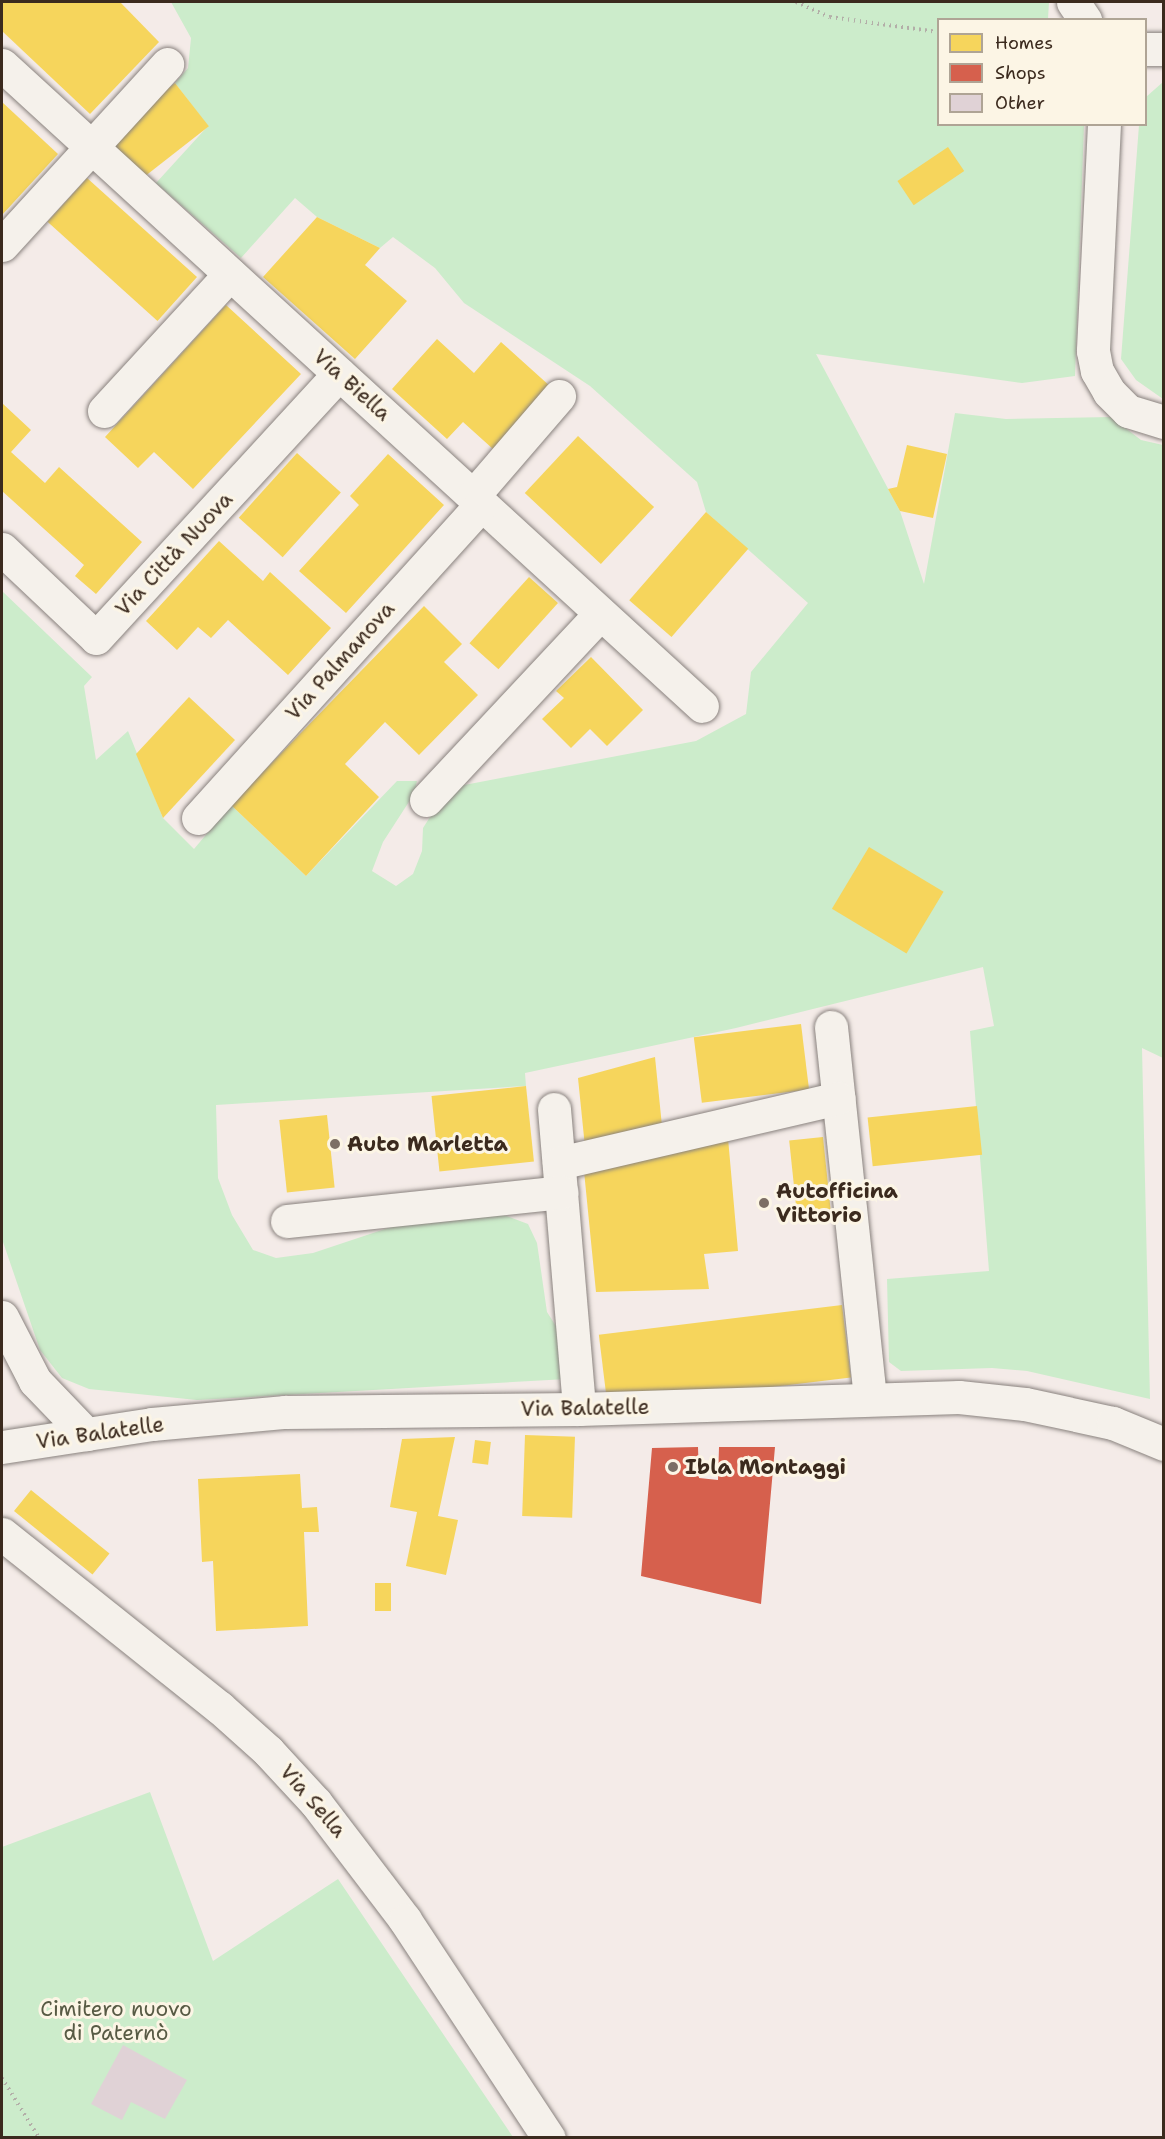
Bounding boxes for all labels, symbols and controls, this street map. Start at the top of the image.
legend [937,18,1147,126]
text: Homes [995,31,1053,55]
text: Shops [995,61,1046,85]
text: Other [995,91,1045,115]
street label: Via Biella [308,344,396,426]
street label: Via Città Nuova [110,487,238,621]
street label: Via Palmanova [280,597,400,725]
place label: Auto Marletta [347,1131,508,1157]
marker: Auto Marletta [328,1137,342,1151]
place label: Autofficina Vittorio [776,1178,898,1228]
marker: Autofficina Vittorio [757,1196,771,1210]
street label: Via Balatelle [520,1394,650,1422]
street label: Via Balatelle [34,1412,166,1454]
place label: Ibla Montaggi [685,1454,846,1480]
marker: Ibla Montaggi [666,1460,680,1474]
street label: Via Sella [274,1759,352,1843]
park label: Cimitero nuovo di Paternò [40,1996,192,2046]

